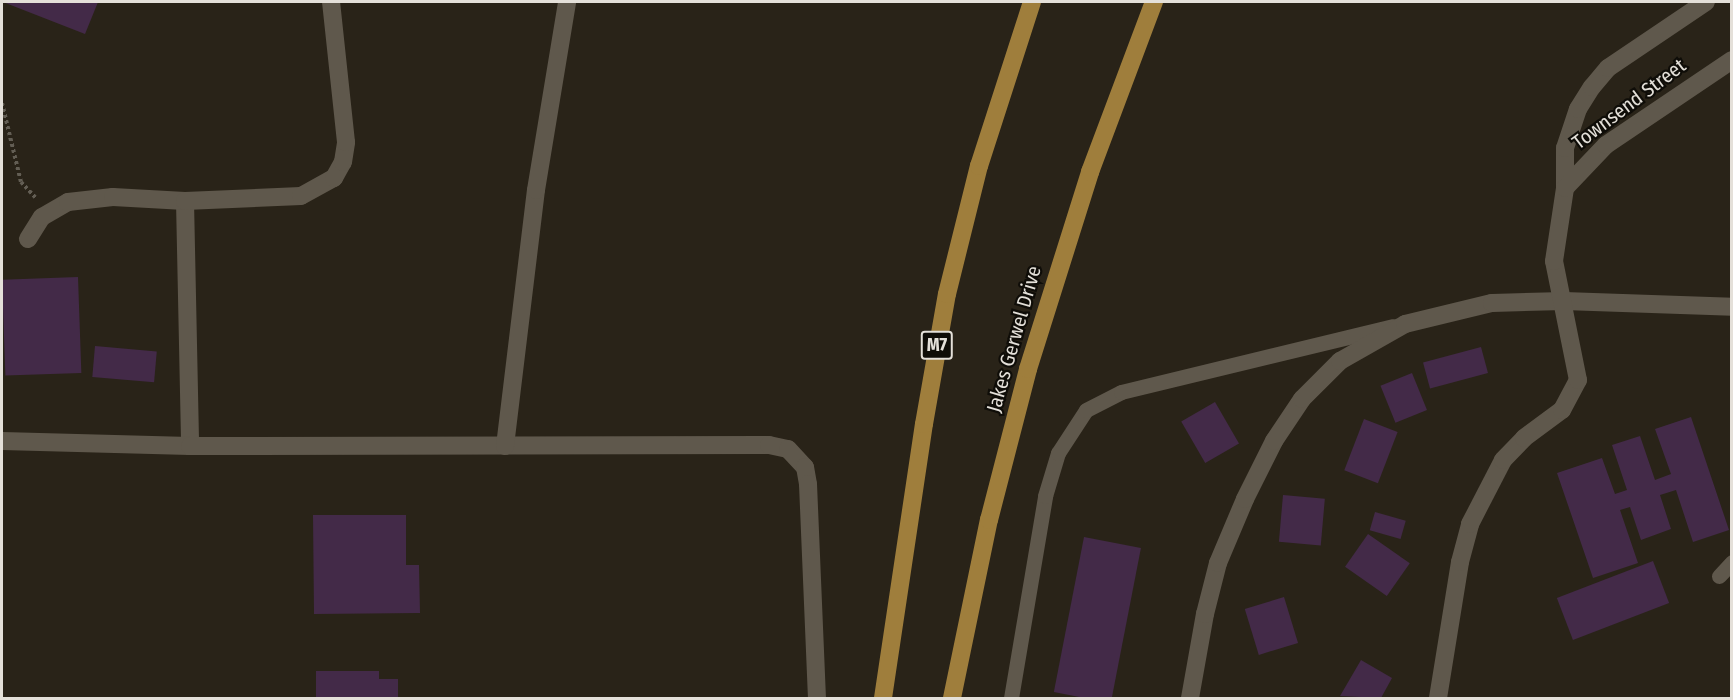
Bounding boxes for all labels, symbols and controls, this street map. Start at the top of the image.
street label: Townsend Street [1568,54,1690,154]
street label: Jakes Gerwel Drive [982,263,1046,415]
road number: M7 [920,330,954,360]

